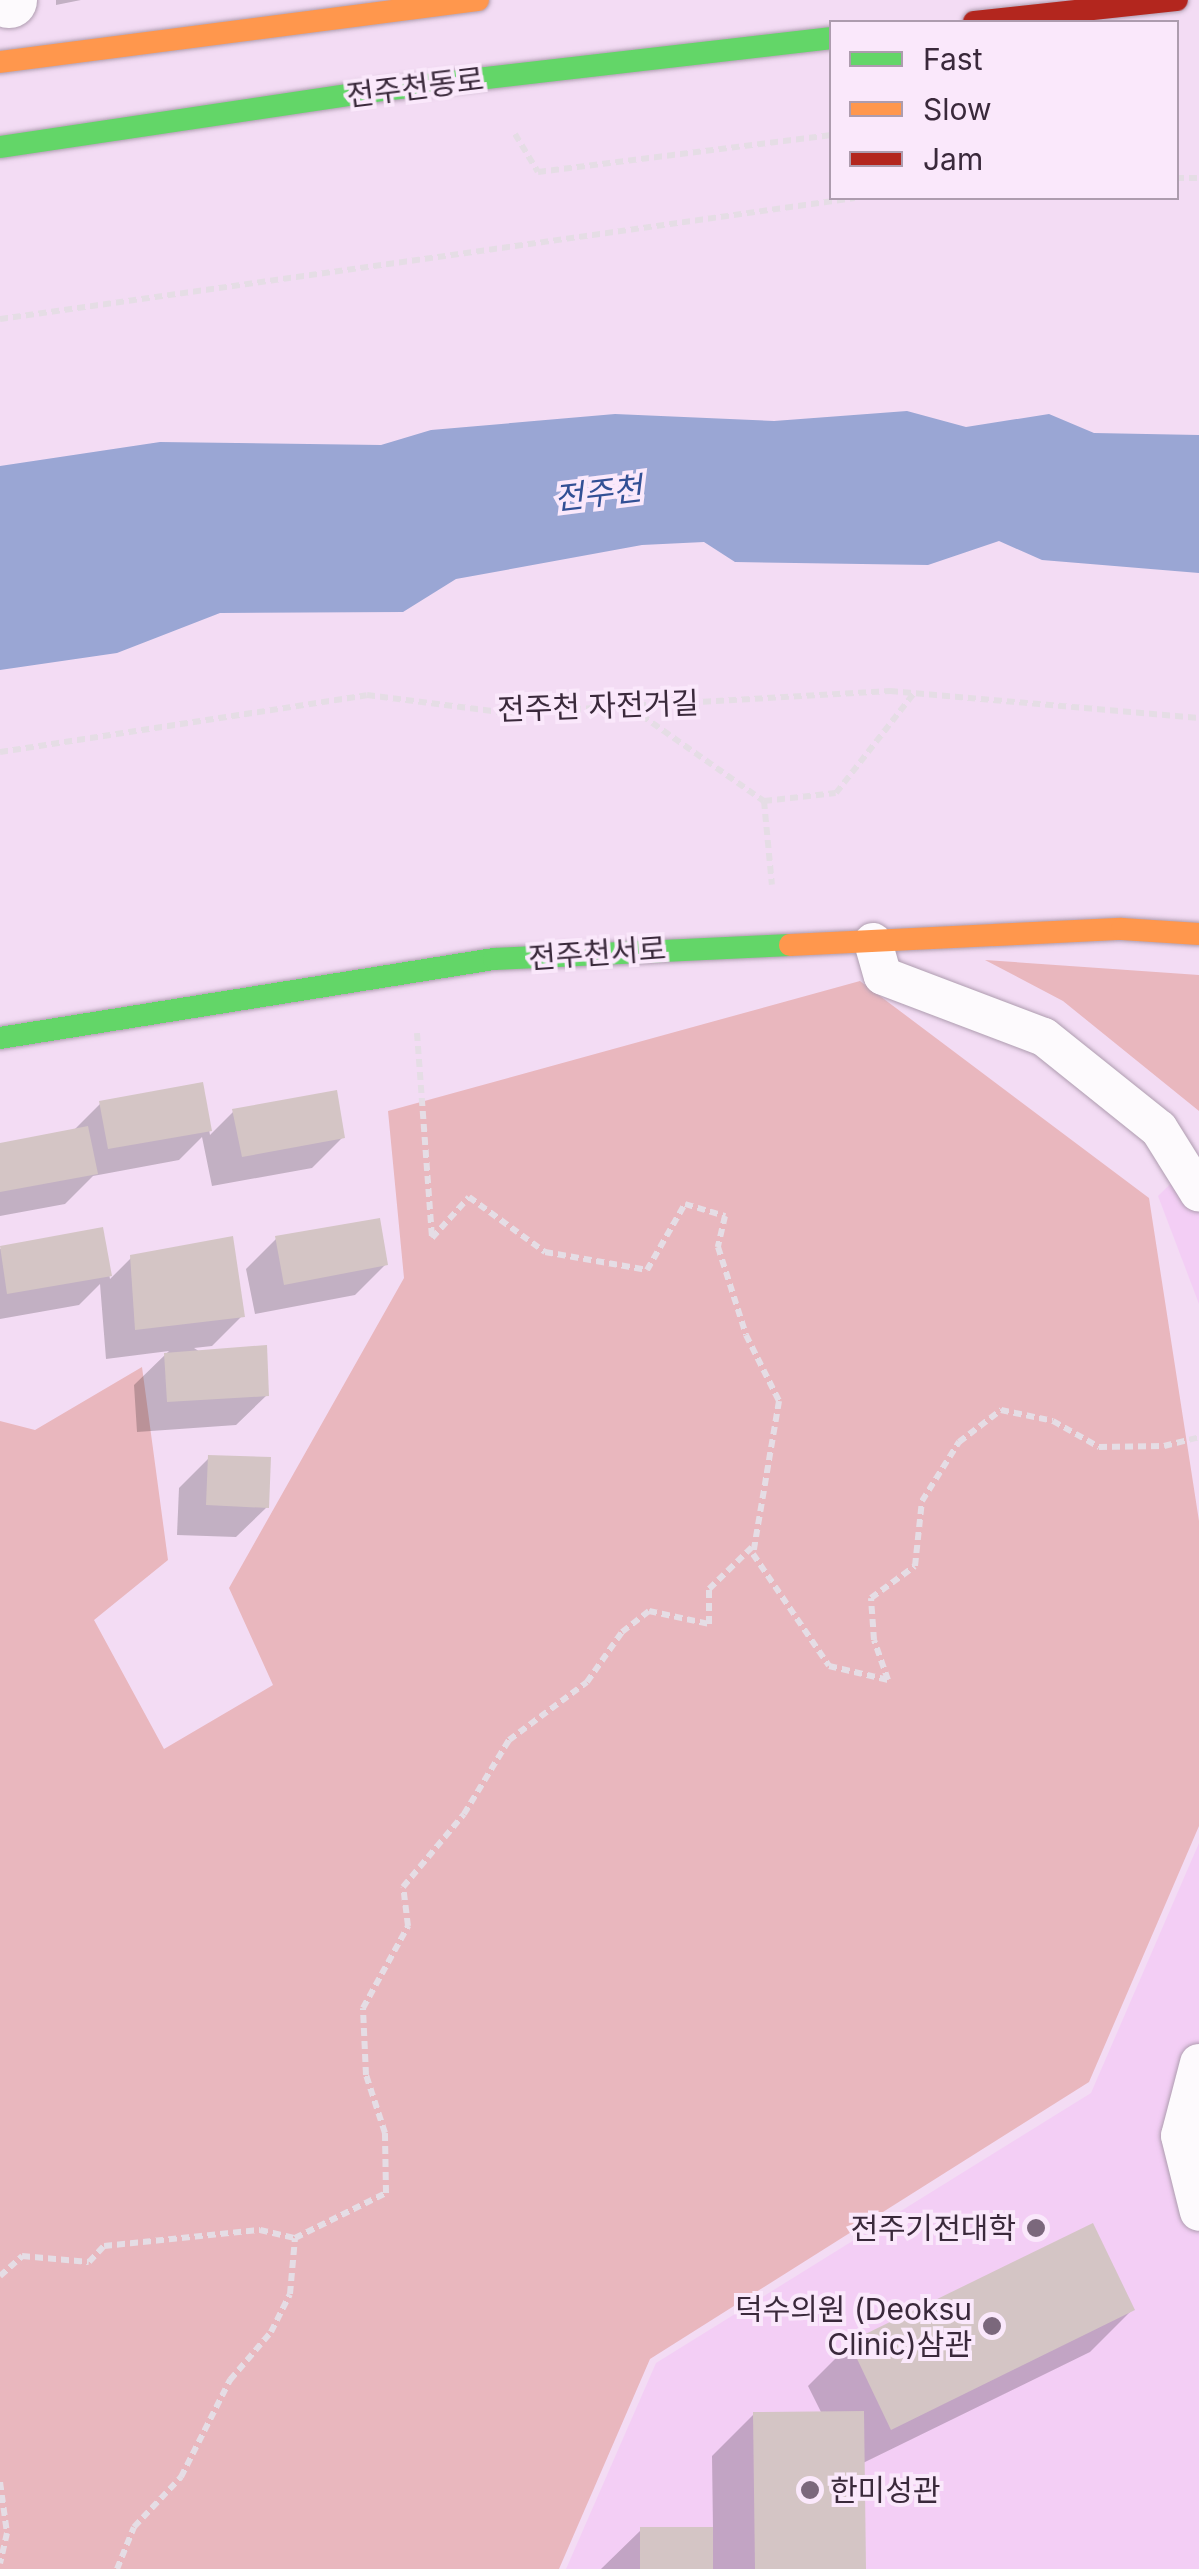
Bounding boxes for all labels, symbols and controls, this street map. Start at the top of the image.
legend [829,20,1179,200]
text: Fast [923,41,982,77]
street label: 전주천동로 [344,61,486,113]
text: Slow [923,91,992,127]
text: Jam [923,141,983,177]
water label: 전주천 [552,470,644,518]
street label: 전주천 자전거길 [497,684,699,728]
street label: 전주천서로 [527,930,667,976]
place label: 전주기전대학 [850,2210,1016,2246]
marker: 전주기전대학 [1025,2217,1047,2239]
place label: 덕수의원 (Deoksu Clinic)삼관 [735,2291,972,2362]
marker: 덕수의원 (Deoksu Clinic)삼관 [981,2315,1003,2337]
place label: 한미성관 [830,2472,940,2508]
marker: 한미성관 [799,2479,821,2501]

